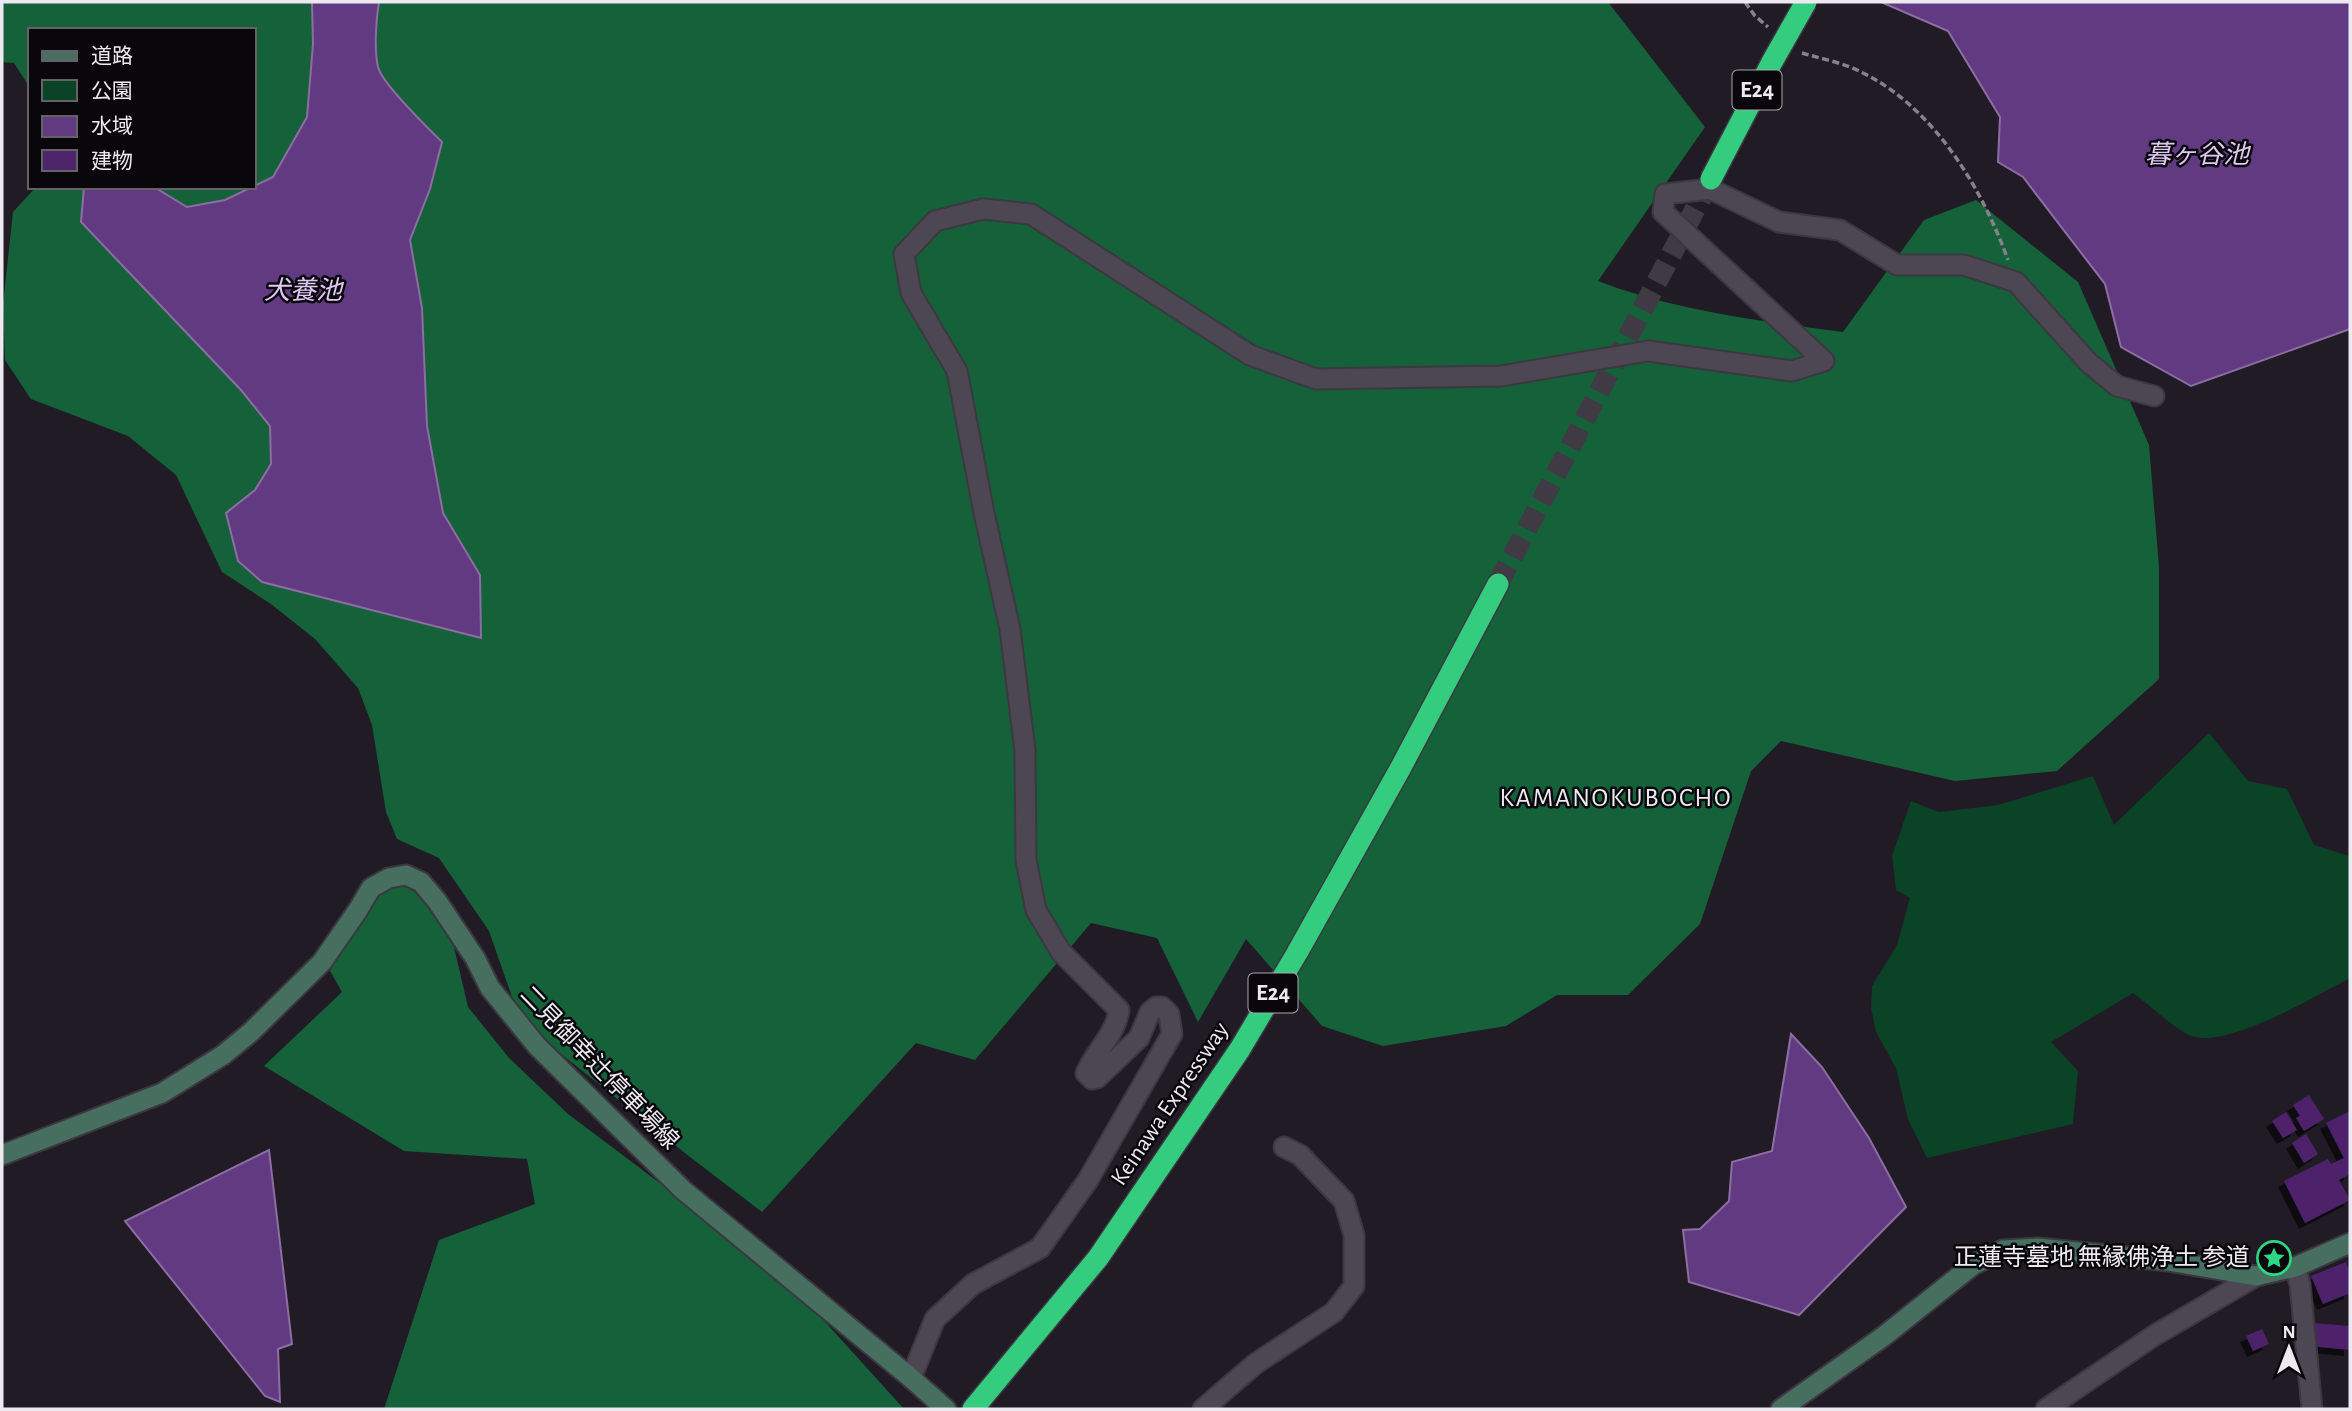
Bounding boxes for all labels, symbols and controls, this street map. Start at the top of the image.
legend [28,28,256,189]
text: 道路 [91,45,133,67]
road number: E24 [1732,71,1782,110]
text: 公園 [91,81,133,102]
text: 水域 [91,115,133,137]
water label: 暮ヶ谷池 [2145,141,2252,168]
text: 建物 [91,150,133,172]
water label: 犬養池 [264,277,345,304]
district label: KAMANOKUBOCHO [1500,785,1732,811]
road number: E24 [1248,974,1298,1012]
street label: 二見御幸辻停車場線 [515,981,684,1154]
street label: Keinawa Expressway [1107,1018,1233,1190]
place icon: 正蓮寺墓地 無縁佛浄土 参道 [2255,1239,2293,1277]
place label: 正蓮寺墓地 無縁佛浄土 参道 [1954,1244,2250,1270]
north arrow [2254,1313,2324,1383]
text: N [2282,1323,2296,1342]

